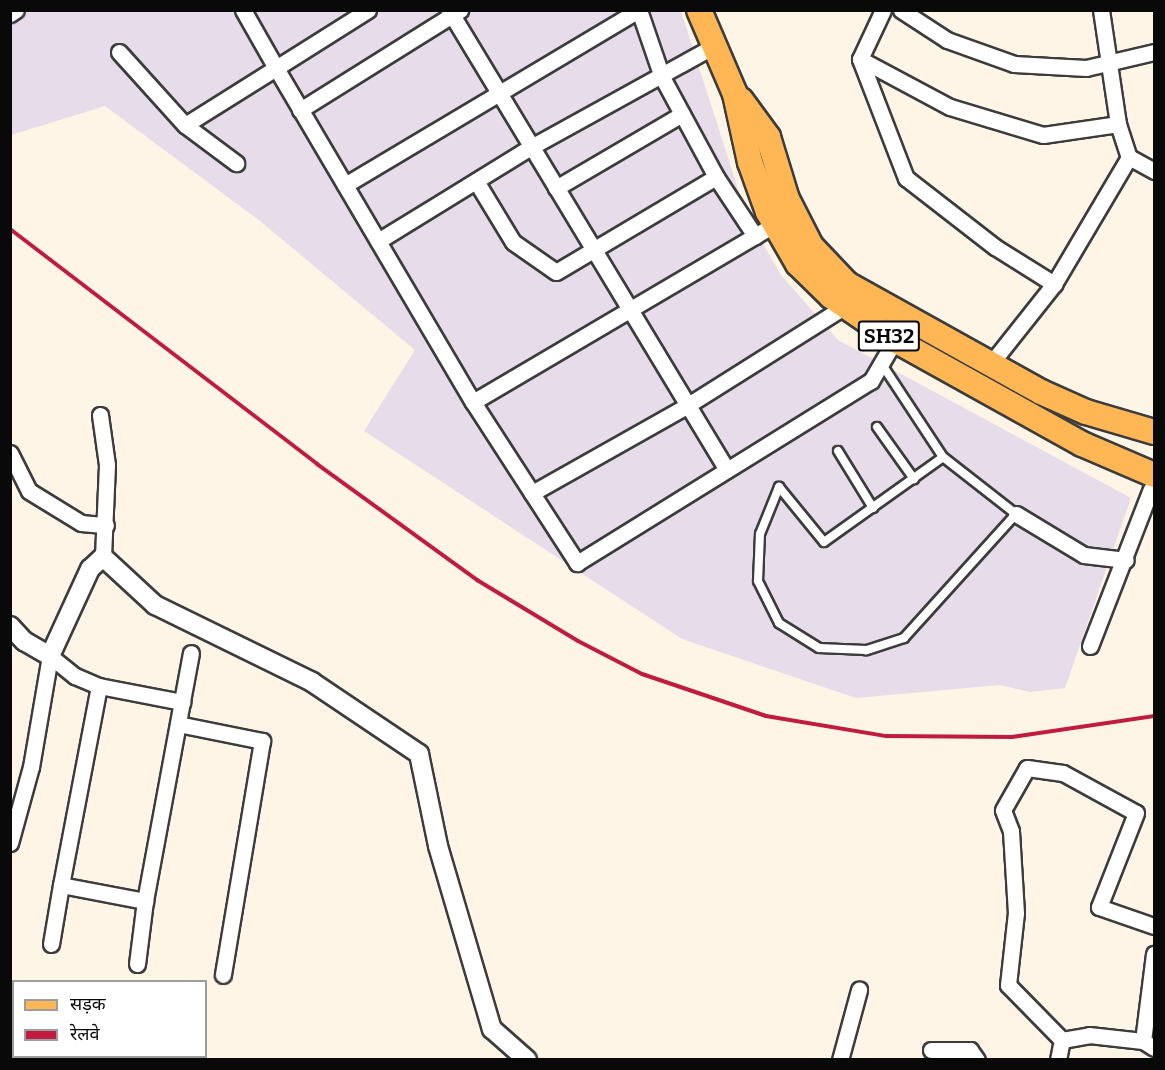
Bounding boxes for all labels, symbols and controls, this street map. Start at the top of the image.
road number: SH32 [858,319,920,353]
legend [12,980,207,1058]
text: सड़क [70,993,106,1015]
text: रेलवे [70,1023,100,1045]

